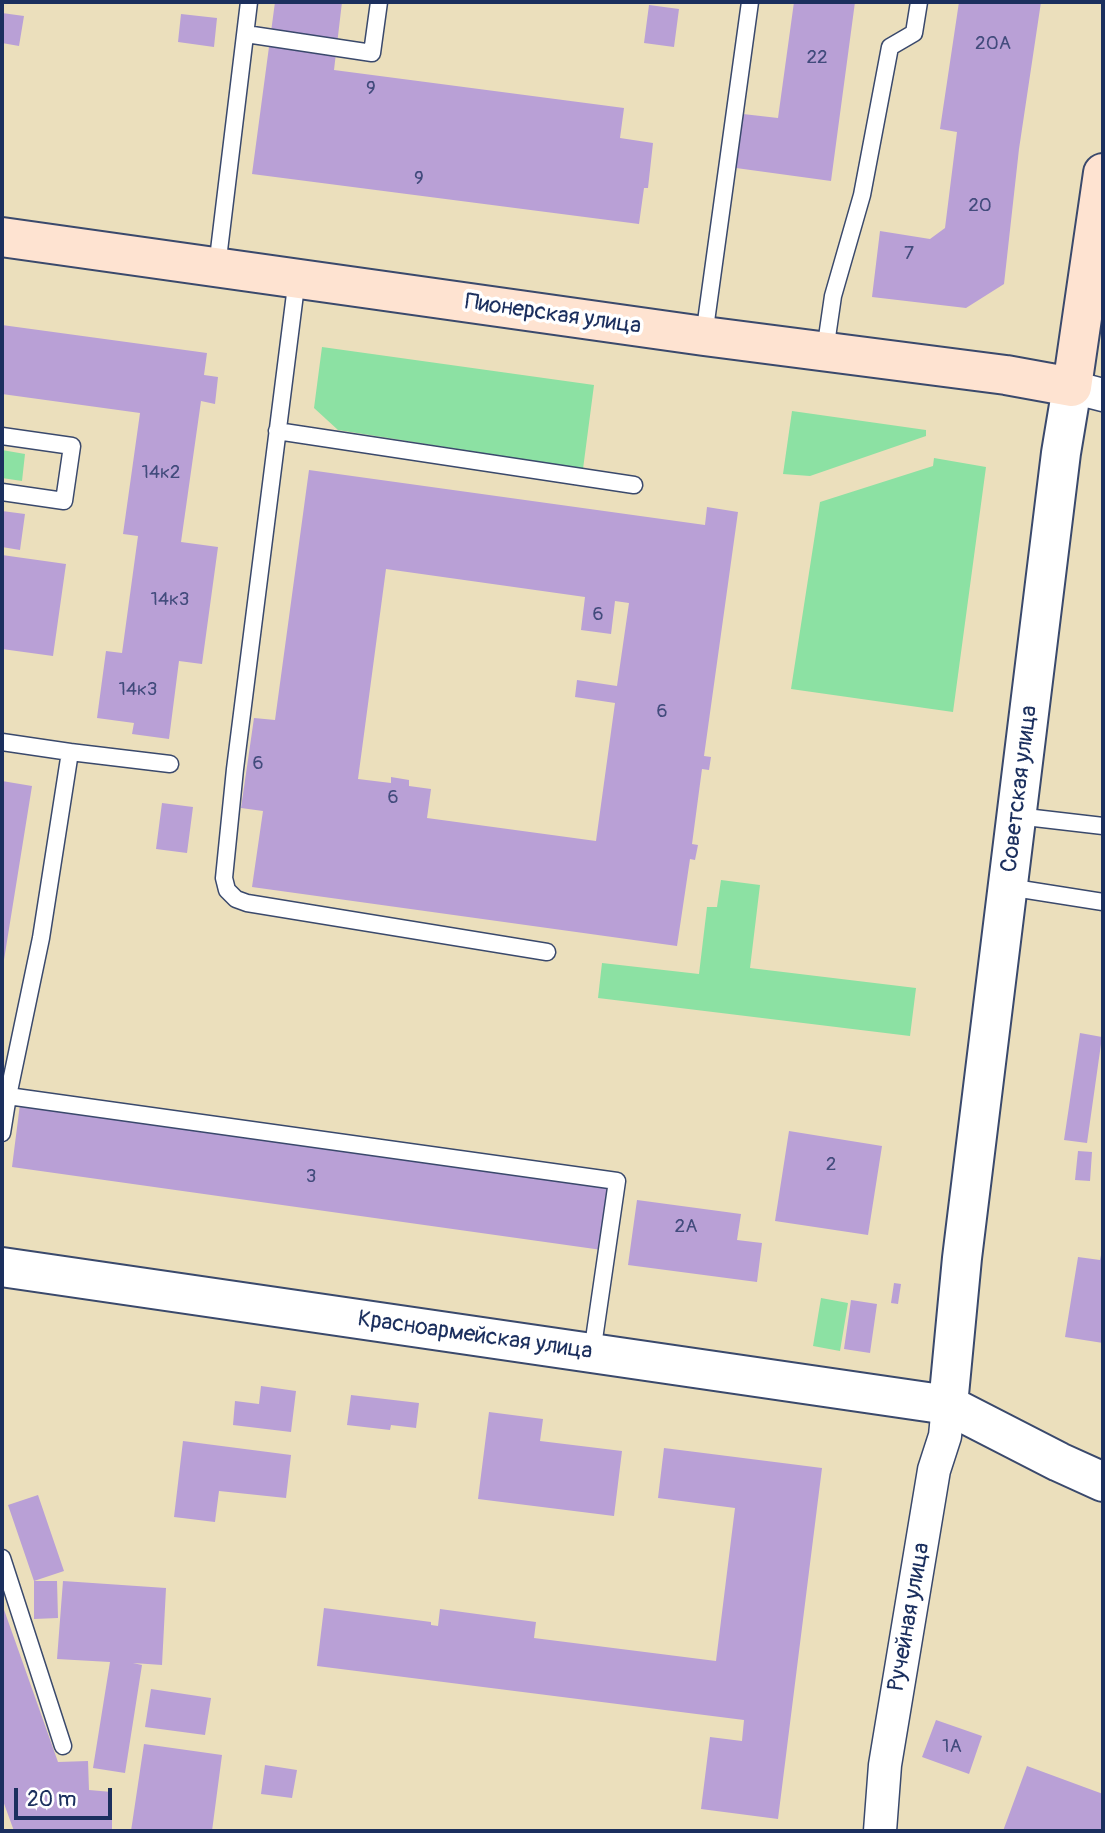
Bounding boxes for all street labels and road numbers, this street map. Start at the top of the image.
street label: Пионерская улица [463,289,643,341]
street label: Советская улица [996,704,1044,874]
street label: Красноармейская улица [356,1306,594,1366]
street label: Ручейная улица [883,1541,937,1693]

